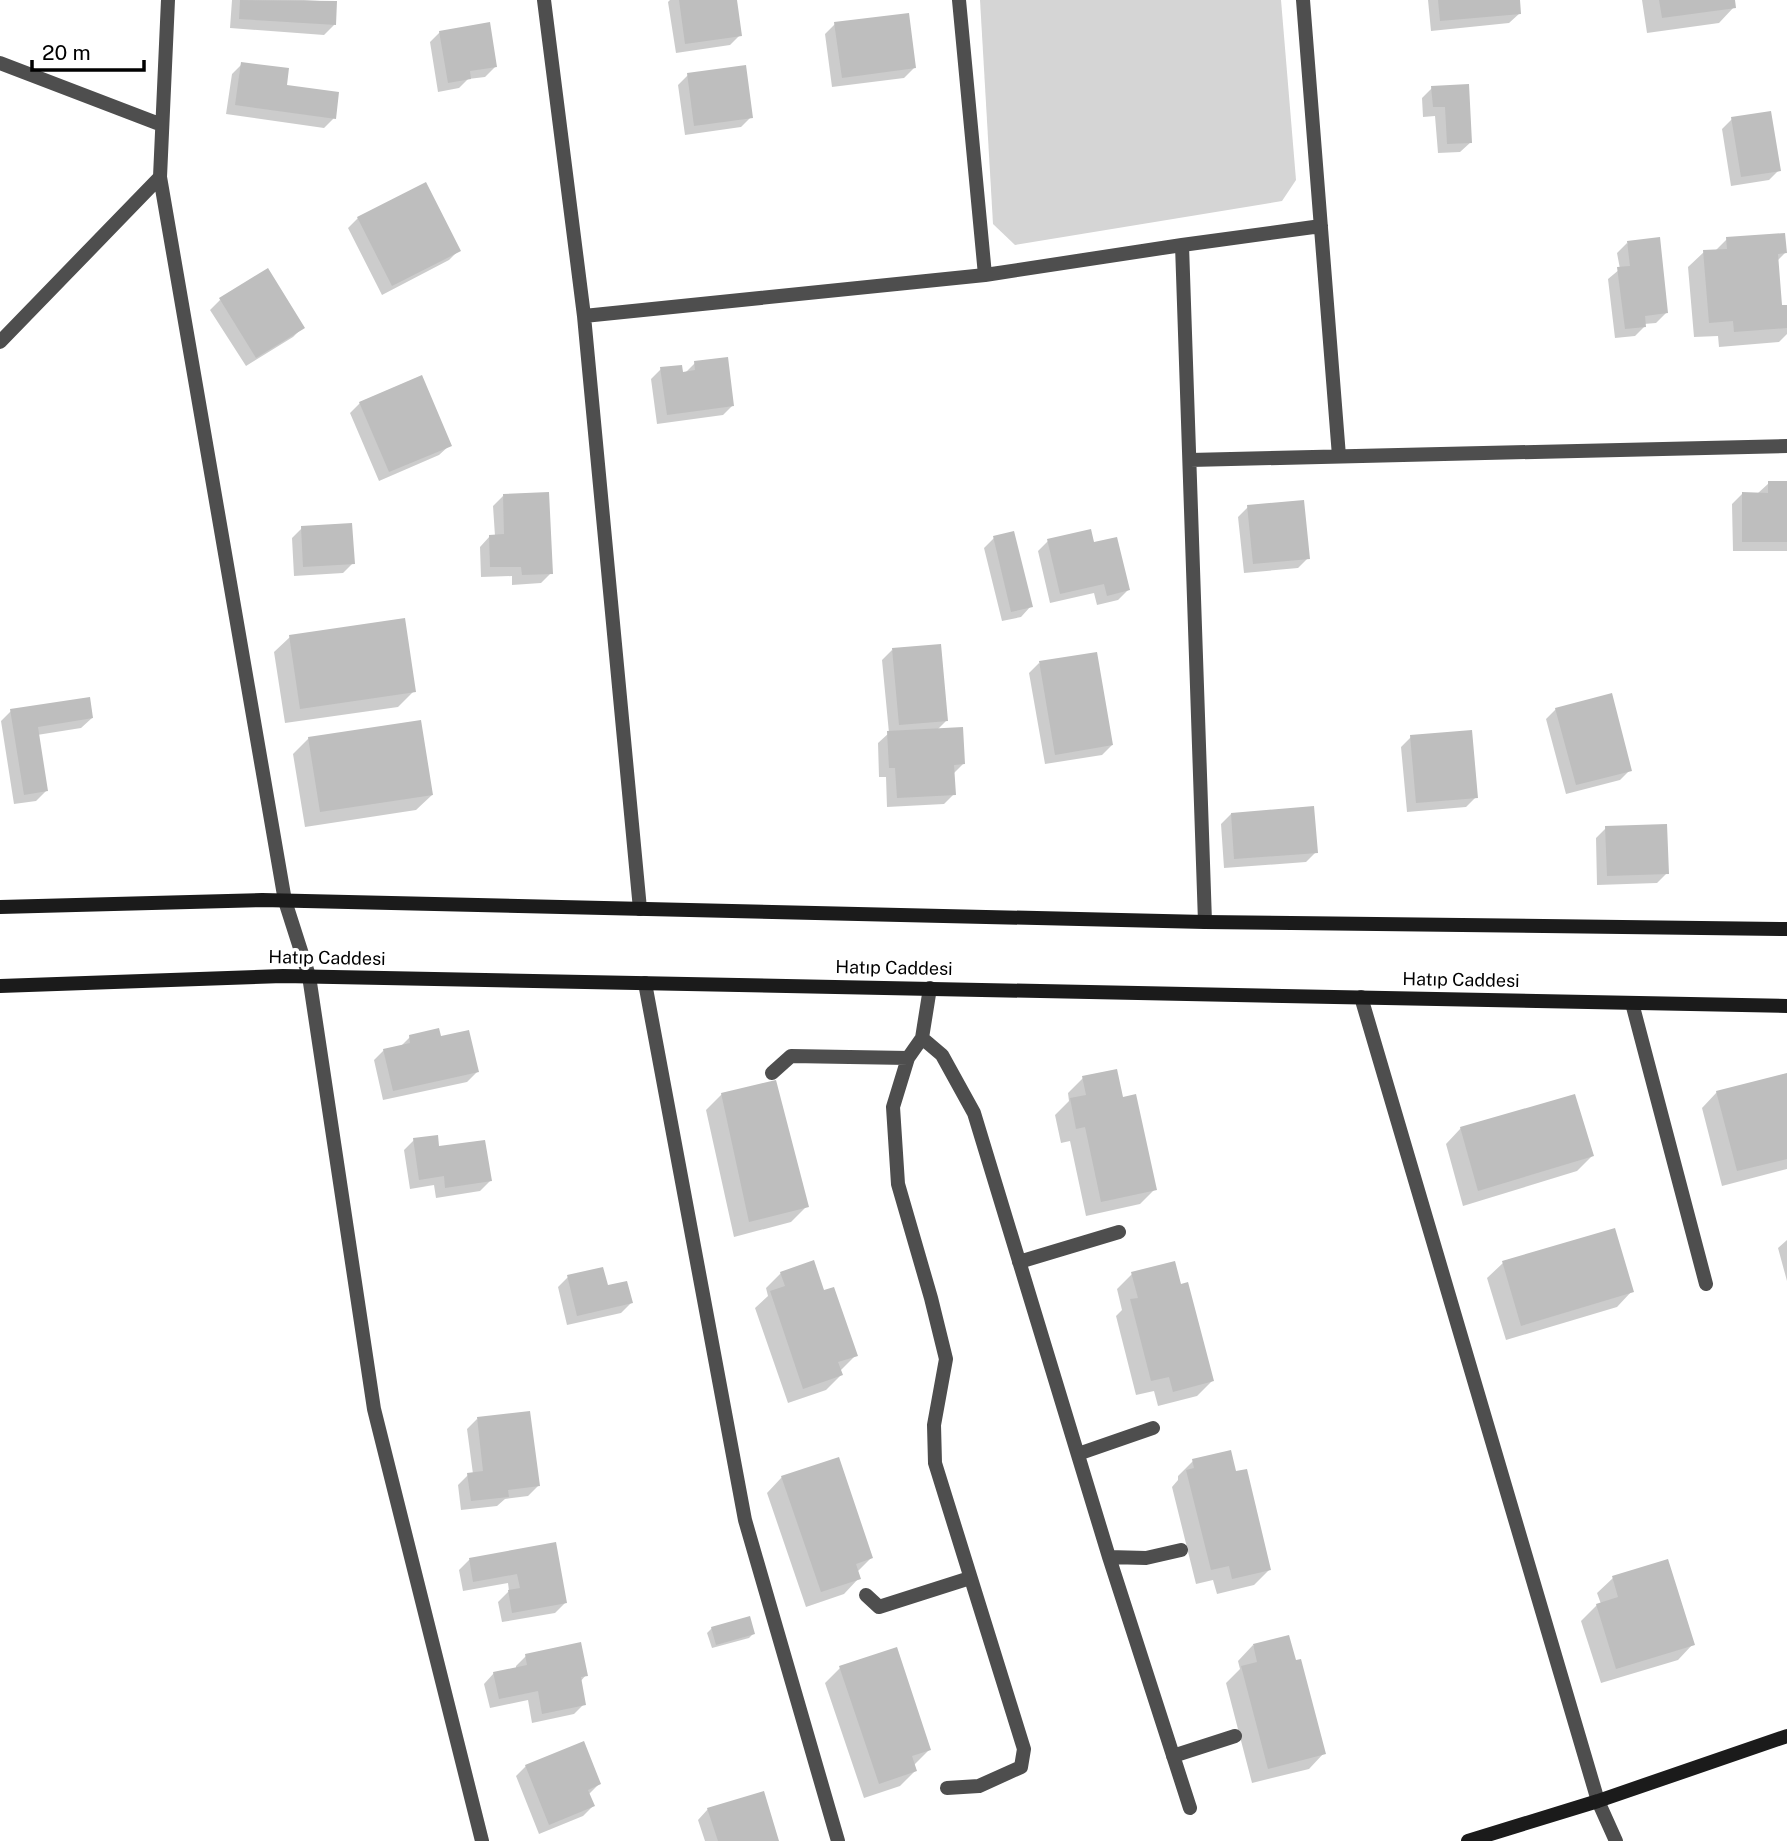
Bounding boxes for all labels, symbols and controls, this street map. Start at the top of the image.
scale bar [32,28,144,72]
text: 20 m [42,40,91,65]
street label: Hatıp Caddesi [268,946,386,969]
street label: Hatıp Caddesi [835,956,953,979]
street label: Hatıp Caddesi [1402,968,1520,991]

